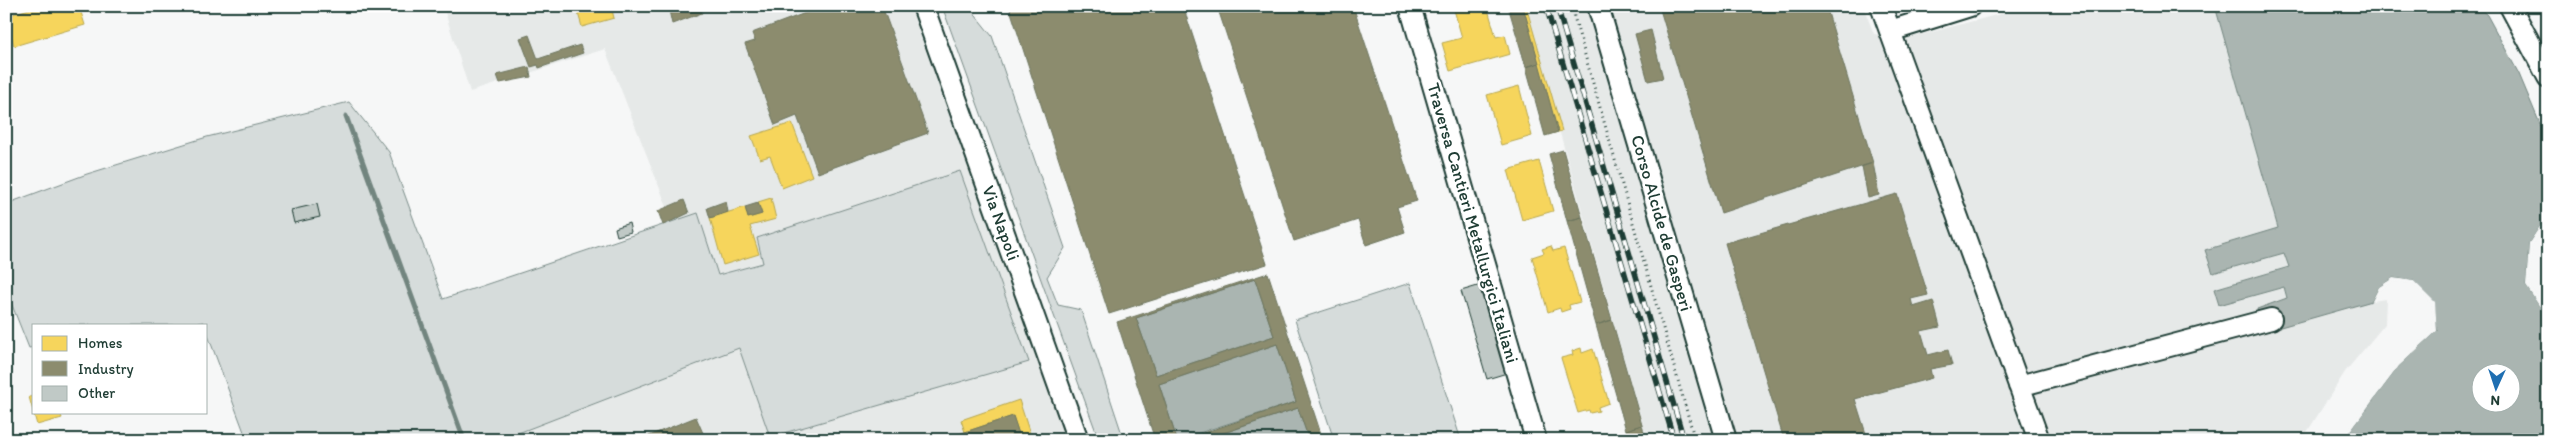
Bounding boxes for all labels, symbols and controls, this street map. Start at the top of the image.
street label: Traversa Cantieri Metallurgici Italiani [1422,80,1524,366]
street label: Corso Alcide de Gasperi [1626,132,1698,314]
street label: Via Napoli [977,183,1025,263]
legend [32,324,208,414]
text: Homes [78,334,123,352]
text: Industry [78,360,134,378]
north arrow [2472,364,2522,414]
text: Other [78,384,115,402]
text: N [2490,392,2501,409]

